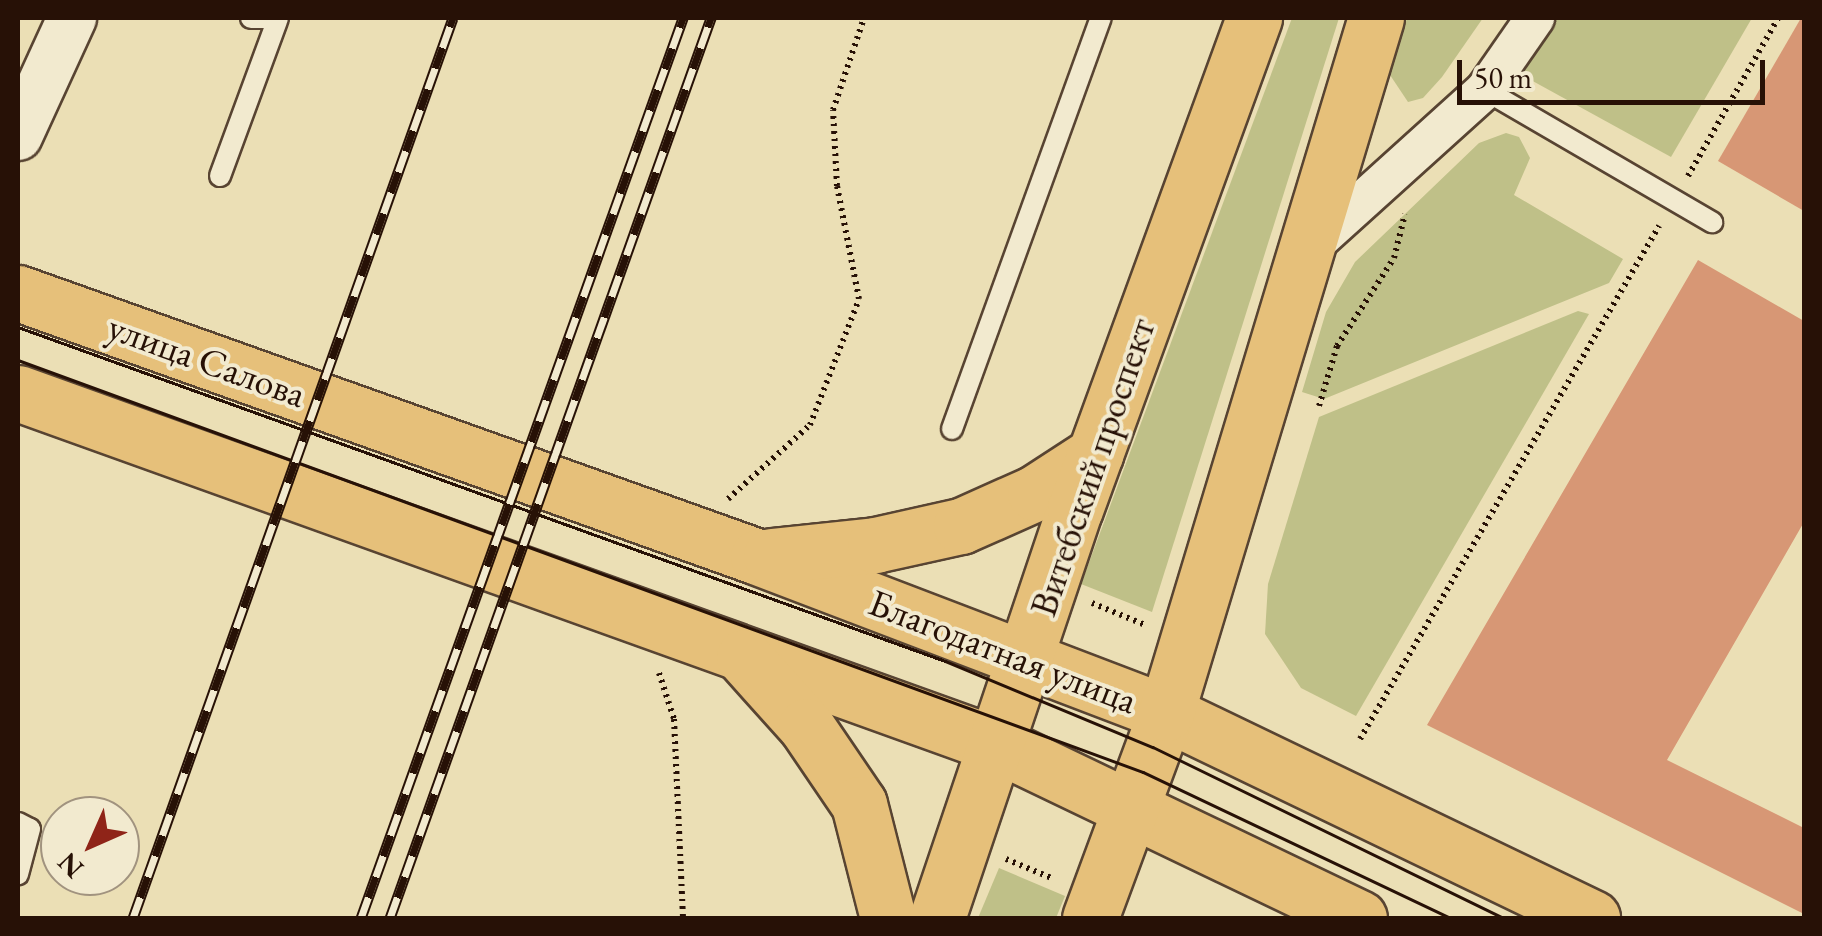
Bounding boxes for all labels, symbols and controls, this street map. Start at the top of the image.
scale bar [1462,40,1770,102]
text: 50 m [1474,58,1532,97]
street label: улица Салова [102,303,312,417]
street label: Витебский проспект [1020,312,1164,622]
street label: Благодатная улица [863,579,1143,723]
north arrow [40,796,140,896]
text: N [49,845,91,887]

